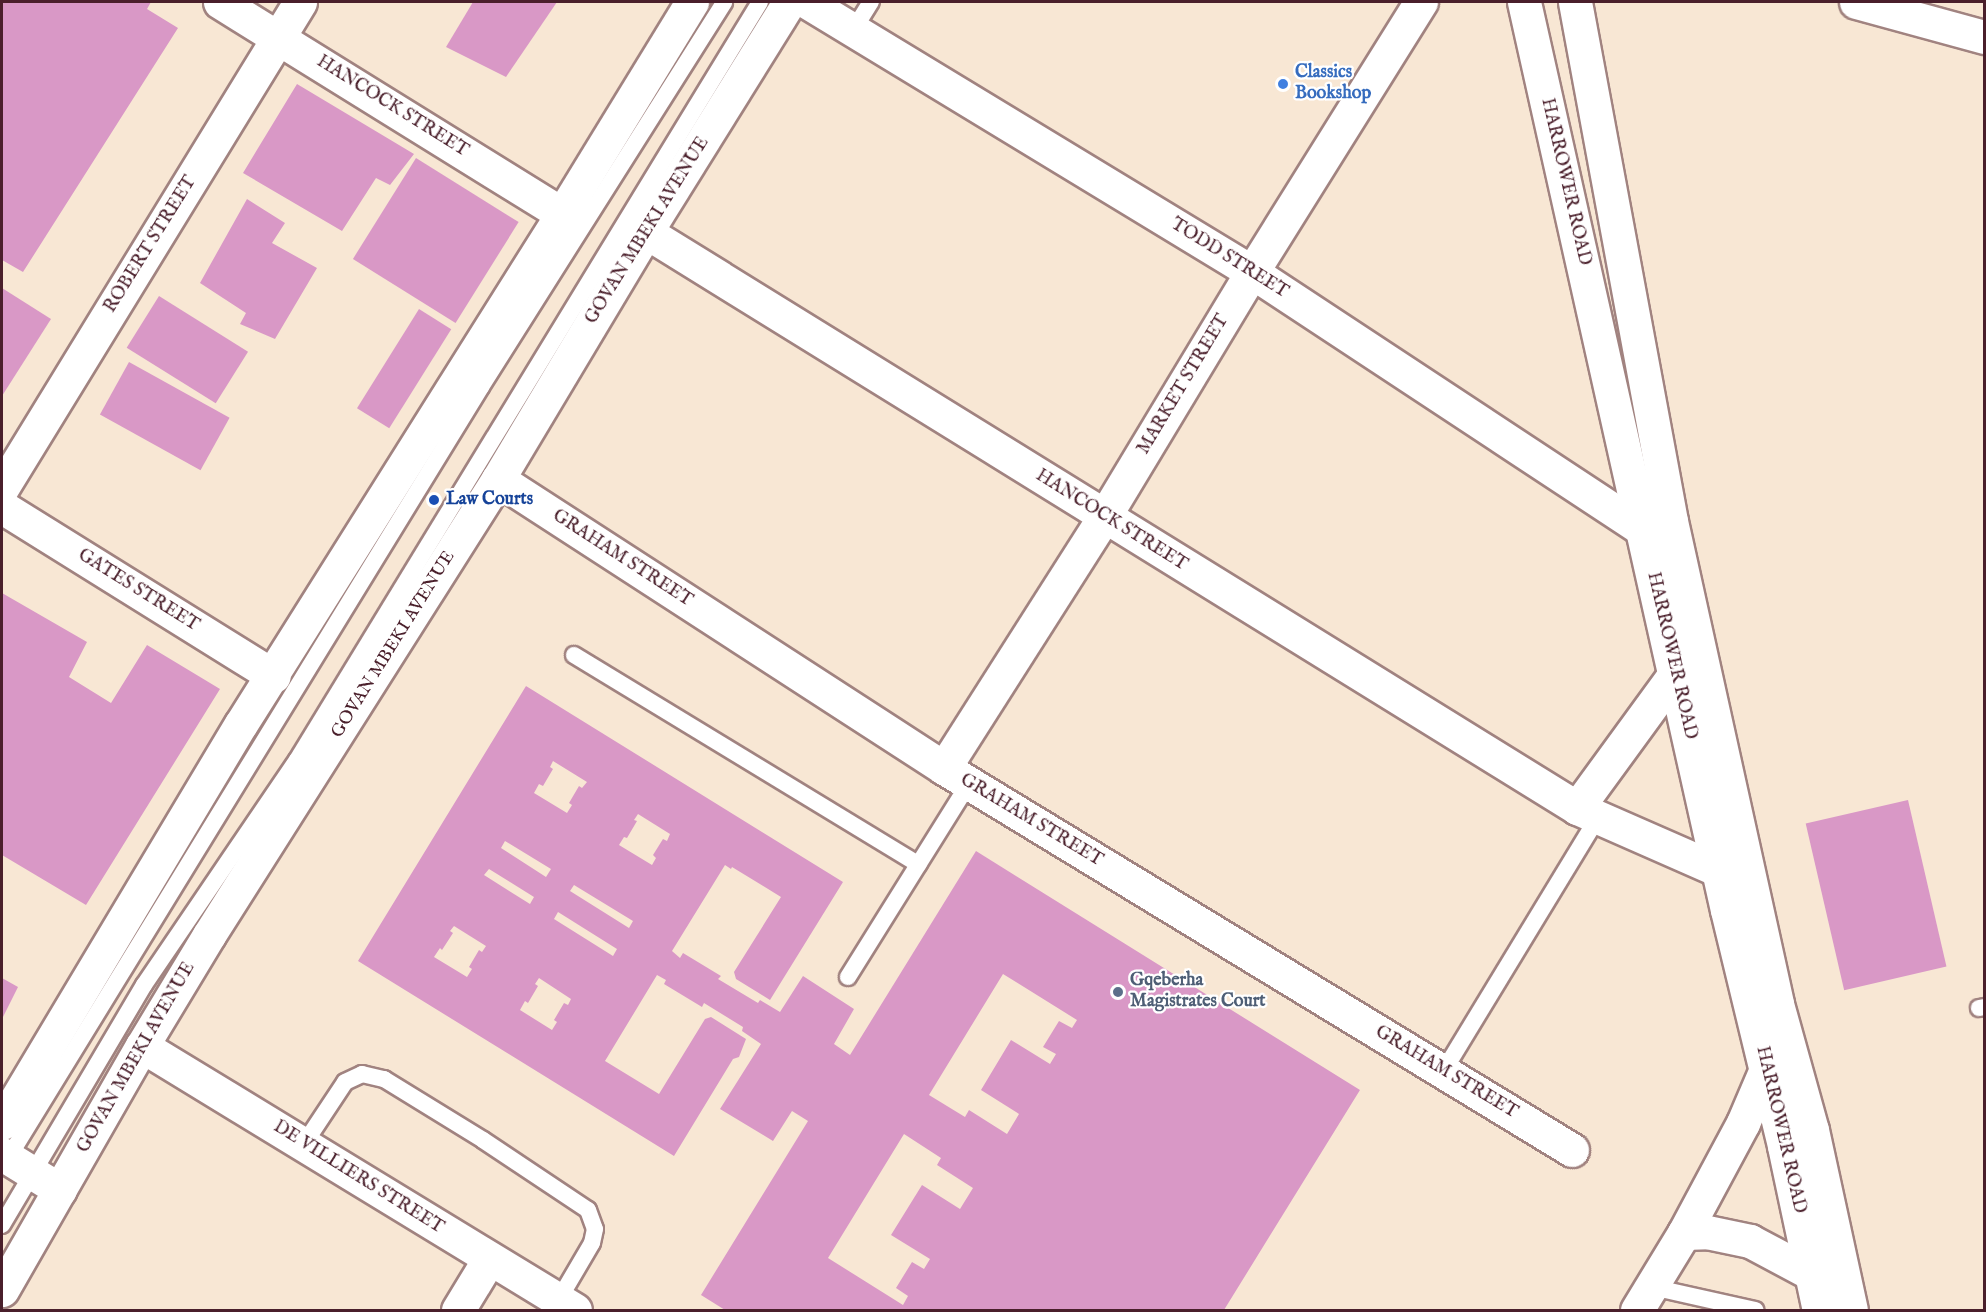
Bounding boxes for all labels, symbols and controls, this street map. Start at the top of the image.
street label: HANCOCK STREET [312,52,472,162]
place label: Classics Bookshop [1295,63,1371,106]
marker: Classics Bookshop [1276,77,1290,91]
street label: HARROWER ROAD [1535,96,1595,268]
street label: GOVAN MBEKI AVENUE [581,133,715,329]
street label: ROBERT STREET [100,173,202,317]
street label: TODD STREET [1166,214,1292,304]
street label: MARKET STREET [1134,311,1234,459]
street label: HANCOCK STREET [1031,466,1191,576]
place label: Law Courts [446,489,533,511]
marker: Law Courts [427,493,441,507]
street label: GRAHAM STREET [548,506,696,612]
street label: GATES STREET [74,545,202,637]
street label: GOVAN MBEKI AVENUE [327,547,461,743]
street label: HARROWER ROAD [1641,570,1701,742]
street label: GRAHAM STREET [956,770,1106,872]
street label: GOVAN MBEKI AVENUE [74,959,200,1157]
place label: Gqeberha Magistrates Court [1130,971,1266,1014]
marker: Gqeberha Magistrates Court [1111,985,1125,999]
street label: GRAHAM STREET [1371,1022,1521,1124]
street label: HARROWER ROAD [1750,1044,1810,1216]
street label: DE VILLIERS STREET [269,1117,447,1239]

